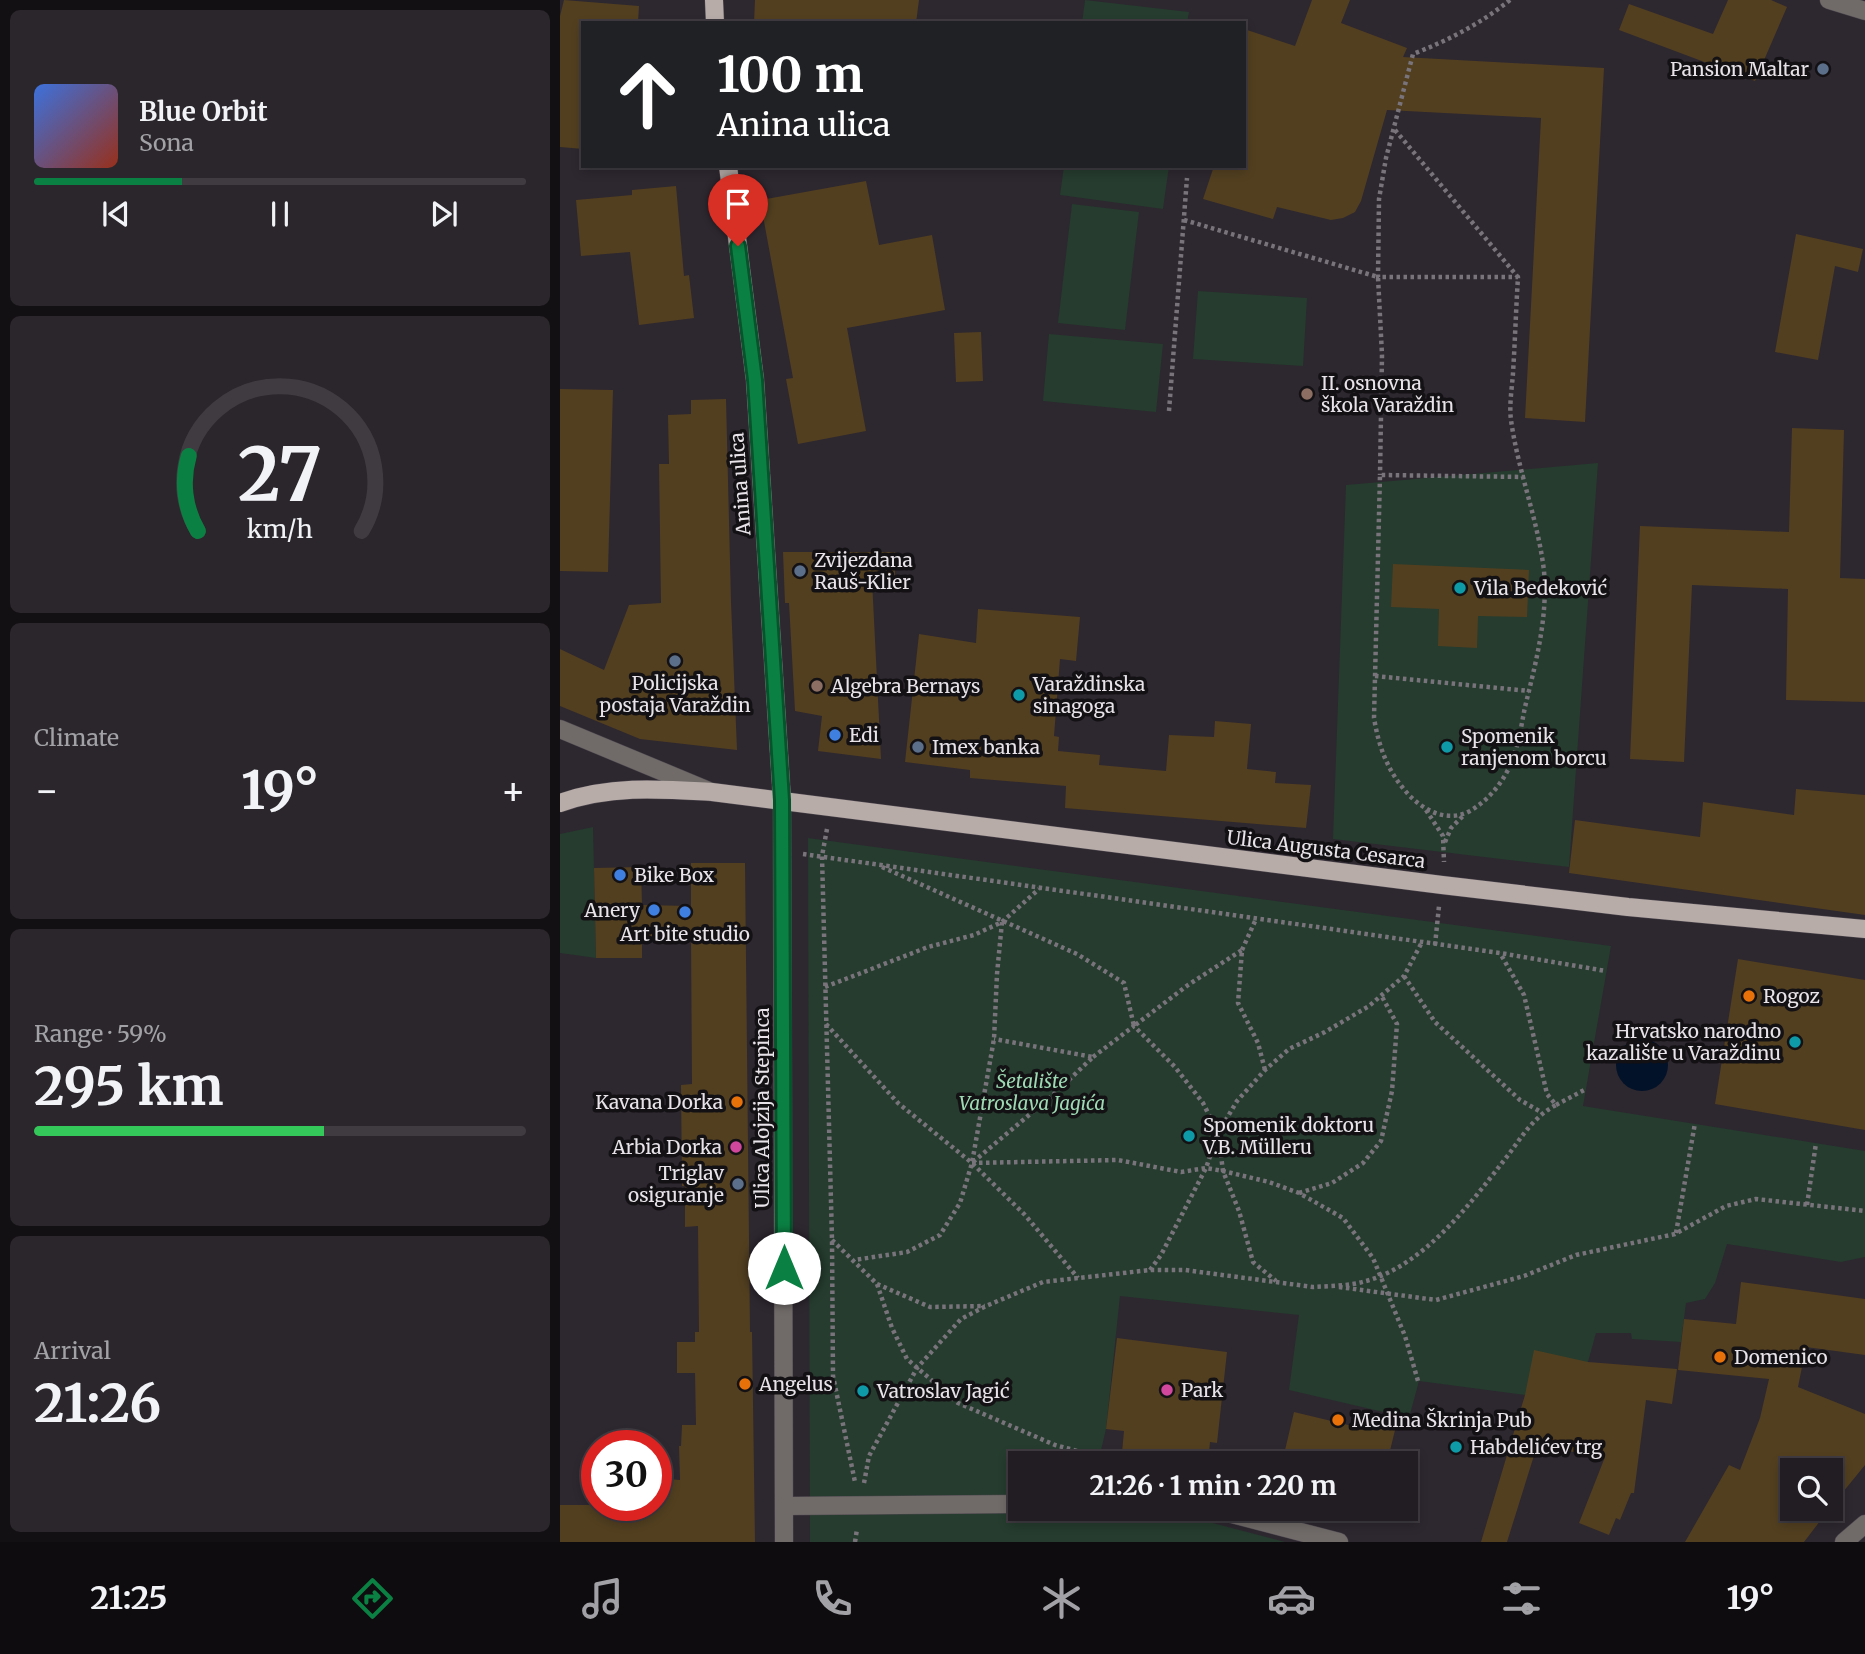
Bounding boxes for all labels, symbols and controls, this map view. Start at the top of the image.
text: 100 m [717,44,864,105]
icon: ahead [602,49,693,140]
place label: Pansion Maltar [1670,57,1809,81]
marker: Pansion Maltar [1815,61,1831,77]
text: Blue Orbit [139,95,268,128]
text: Anina ulica [717,105,891,145]
text: Sona [139,128,194,157]
pin [708,174,768,246]
icon: arrive [719,185,757,223]
icon: previous [97,195,135,233]
icon: pause [261,195,299,233]
icon: next [425,195,463,233]
place label: II. osnovna škola Varaždin [1321,371,1455,417]
marker: II. osnovna škola Varaždin [1299,386,1315,402]
text: 27 [238,429,322,521]
street label: Anina ulica [724,432,756,537]
text: km/h [247,512,313,544]
place label: Zvijezdana Rauš-Klier [814,548,913,594]
marker: Zvijezdana Rauš-Klier [792,563,808,579]
place label: Vila Bedeković [1473,576,1608,600]
marker: Vila Bedeković [1452,580,1468,596]
marker: Policijska postaja Varaždin [667,653,683,669]
place label: Policijska postaja Varaždin [599,671,751,717]
place label: Varaždinska sinagoga [1032,672,1145,718]
place label: Algebra Bernays [830,674,980,698]
marker: Algebra Bernays [809,678,825,694]
marker: Varaždinska sinagoga [1011,687,1027,703]
text: Climate [34,723,119,752]
place label: Edi [849,723,879,747]
place label: Spomenik ranjenom borcu [1461,724,1607,770]
marker: Edi [827,727,843,743]
place label: Imex banka [932,735,1040,759]
marker: Imex banka [910,739,926,755]
marker: Spomenik ranjenom borcu [1439,739,1455,755]
text: 19° [241,758,319,823]
text: − [34,767,59,814]
text: + [501,767,526,814]
street label: Ulica Augusta Cesarca [1225,825,1427,873]
place label: Bike Box [634,863,715,887]
marker: Bike Box [612,867,628,883]
place label: Anery [583,898,640,922]
marker: Anery [646,902,662,918]
marker: Art bite studio [677,904,693,920]
place label: Art bite studio [619,922,750,946]
place label: Rogoz [1763,984,1820,1008]
marker: Rogoz [1741,988,1757,1004]
street label: Ulica Alojzija Stepinca [750,1008,774,1208]
text: Range · 59% [34,1019,167,1048]
place label: Hrvatsko narodno kazalište u Varaždinu [1586,1019,1781,1065]
marker: Hrvatsko narodno kazalište u Varaždinu [1787,1034,1803,1050]
text: 295 km [34,1054,224,1119]
park label: Šetalište Vatroslava Jagića [959,1068,1105,1115]
place label: Kavana Dorka [595,1090,723,1114]
marker: Kavana Dorka [729,1094,745,1110]
place label: Spomenik doktoru V.B. Mülleru [1202,1113,1374,1159]
marker: Spomenik doktoru V.B. Mülleru [1181,1128,1197,1144]
place label: Arbia Dorka [611,1135,722,1159]
marker: Arbia Dorka [728,1139,744,1155]
place label: Triglav osiguranje [628,1161,724,1207]
marker: Triglav osiguranje [730,1176,746,1192]
position arrow [747,1231,821,1305]
text: Arrival [34,1336,111,1365]
place label: Domenico [1734,1345,1828,1369]
marker: Domenico [1712,1349,1728,1365]
text: 21:26 [34,1371,161,1436]
place label: Angelus [758,1372,833,1396]
marker: Angelus [737,1376,753,1392]
place label: Park [1181,1378,1223,1402]
place label: Vatroslav Jagić [876,1379,1010,1403]
marker: Park [1159,1382,1175,1398]
marker: Vatroslav Jagić [855,1383,871,1399]
place label: Medina Škrinja Pub [1352,1407,1532,1432]
marker: Medina Škrinja Pub [1330,1412,1346,1428]
speed limit sign: 30 [581,1430,672,1521]
place label: Habdelićev trg [1470,1435,1603,1459]
marker: Habdelićev trg [1448,1439,1464,1455]
map controls [1780,1458,1843,1521]
button: search [1780,1458,1843,1521]
text: 21:26 · 1 min · 220 m [1089,1469,1337,1502]
icon: directions [348,1574,397,1623]
icon: music [578,1574,627,1623]
icon: phone [808,1574,857,1623]
icon: climate [1037,1574,1086,1623]
icon: car [1267,1574,1316,1623]
icon: filters [1497,1574,1546,1623]
text: 21:25 [90,1578,167,1618]
text: 19° [1727,1578,1775,1618]

